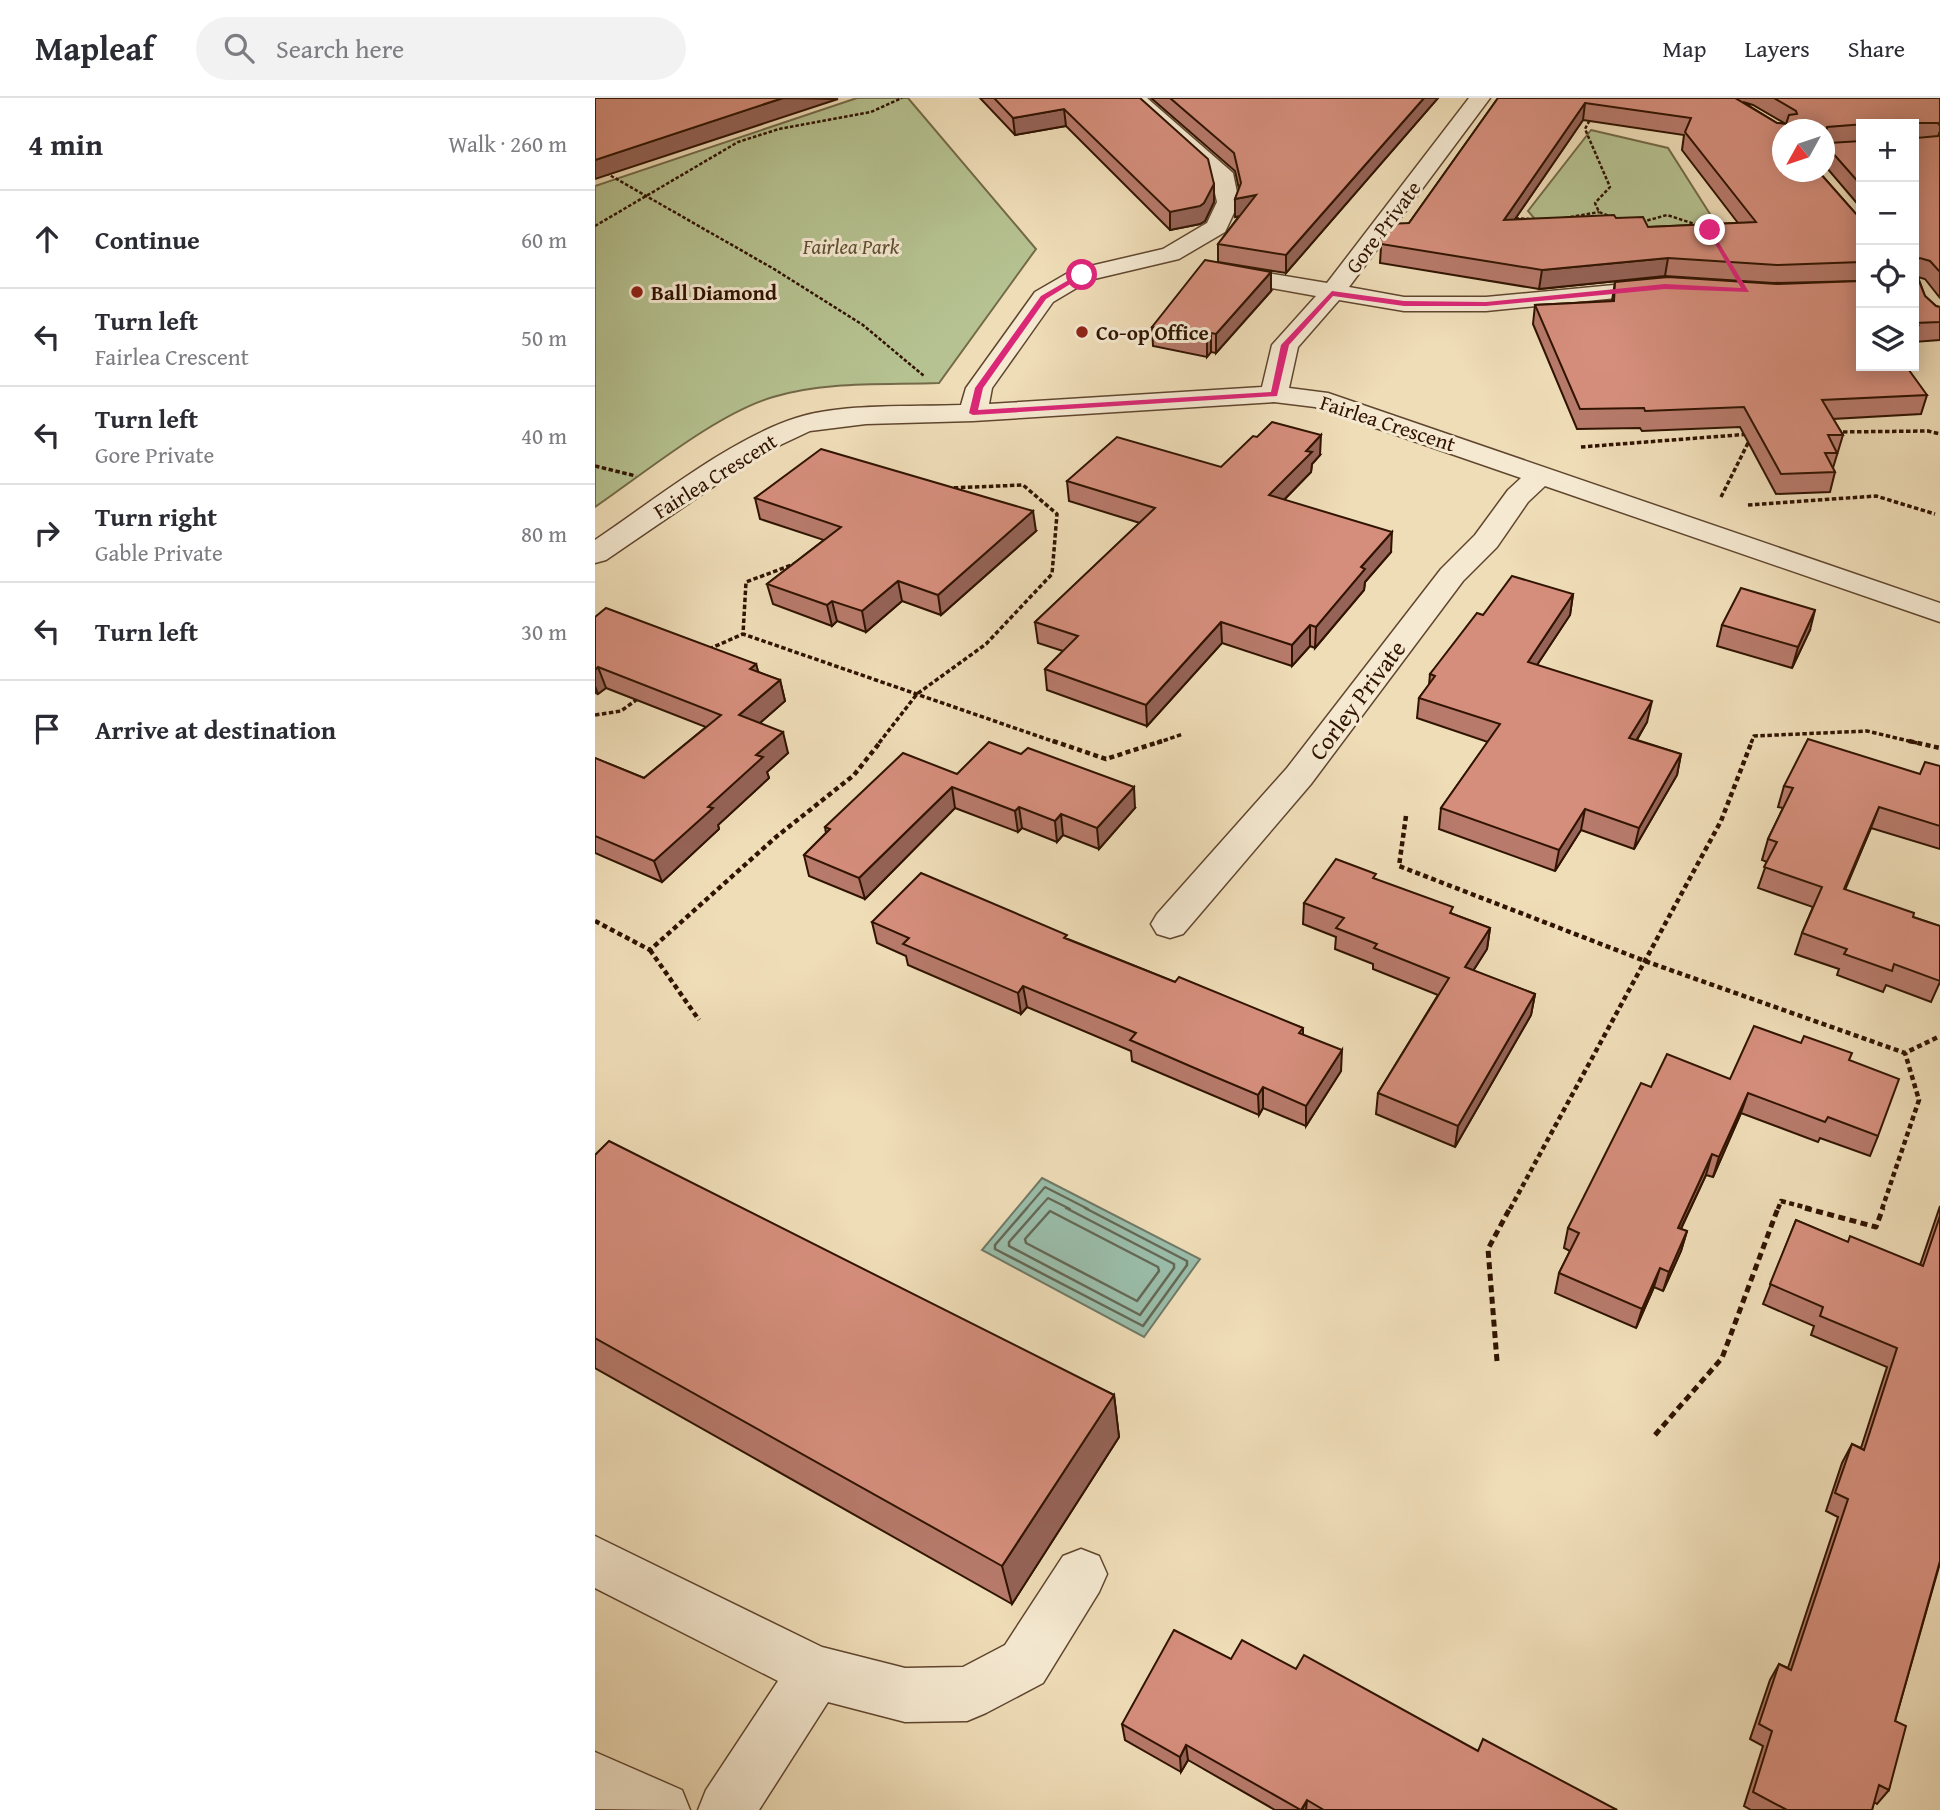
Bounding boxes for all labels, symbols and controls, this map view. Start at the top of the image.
search box [196,17,686,80]
text: Mapleaf [35,24,154,72]
icon: search [220,29,258,67]
text: Search here [276,29,404,68]
text: Map [1663,31,1706,66]
text: Layers [1744,31,1810,66]
text: Share [1848,31,1905,66]
north arrow [1772,119,1835,182]
map controls [1856,119,1919,371]
button: + [1856,119,1919,182]
text: 4 min [28,122,103,166]
text: Walk · 260 m [448,127,567,160]
street label: Gore Private [1338,174,1428,280]
button: − [1856,182,1919,245]
route end [1694,214,1725,245]
icon: ahead [28,220,66,258]
text: Continue [95,220,200,259]
text: 60 m [521,223,567,256]
park label: Fairlea Park [802,231,900,262]
button: locate [1856,245,1919,308]
route start [1066,259,1097,290]
place label: Ball Diamond [651,277,777,308]
marker: Ball Diamond [629,284,645,300]
text: Turn left [95,301,198,340]
button: layers [1856,308,1919,371]
place label: Co-op Office [1096,317,1209,348]
icon: left [28,318,66,356]
text: 50 m [521,321,567,354]
marker: Co-op Office [1074,324,1090,340]
text: Fairlea Crescent [95,340,249,373]
street label: Fairlea Crescent [1316,387,1460,460]
text: Turn left [95,399,198,438]
icon: left [28,416,66,454]
text: 40 m [521,419,567,452]
street label: Fairlea Crescent [647,425,783,526]
text: Gore Private [95,438,214,471]
text: Turn right [95,497,217,536]
icon: right [28,514,66,552]
text: 80 m [521,517,567,550]
text: Gable Private [95,536,223,569]
icon: left [28,612,66,650]
text: Turn left [95,612,198,651]
text: 30 m [521,615,567,648]
street label: Corley Private [1300,633,1414,767]
icon: arrive [28,710,66,748]
text: Arrive at destination [95,710,336,749]

